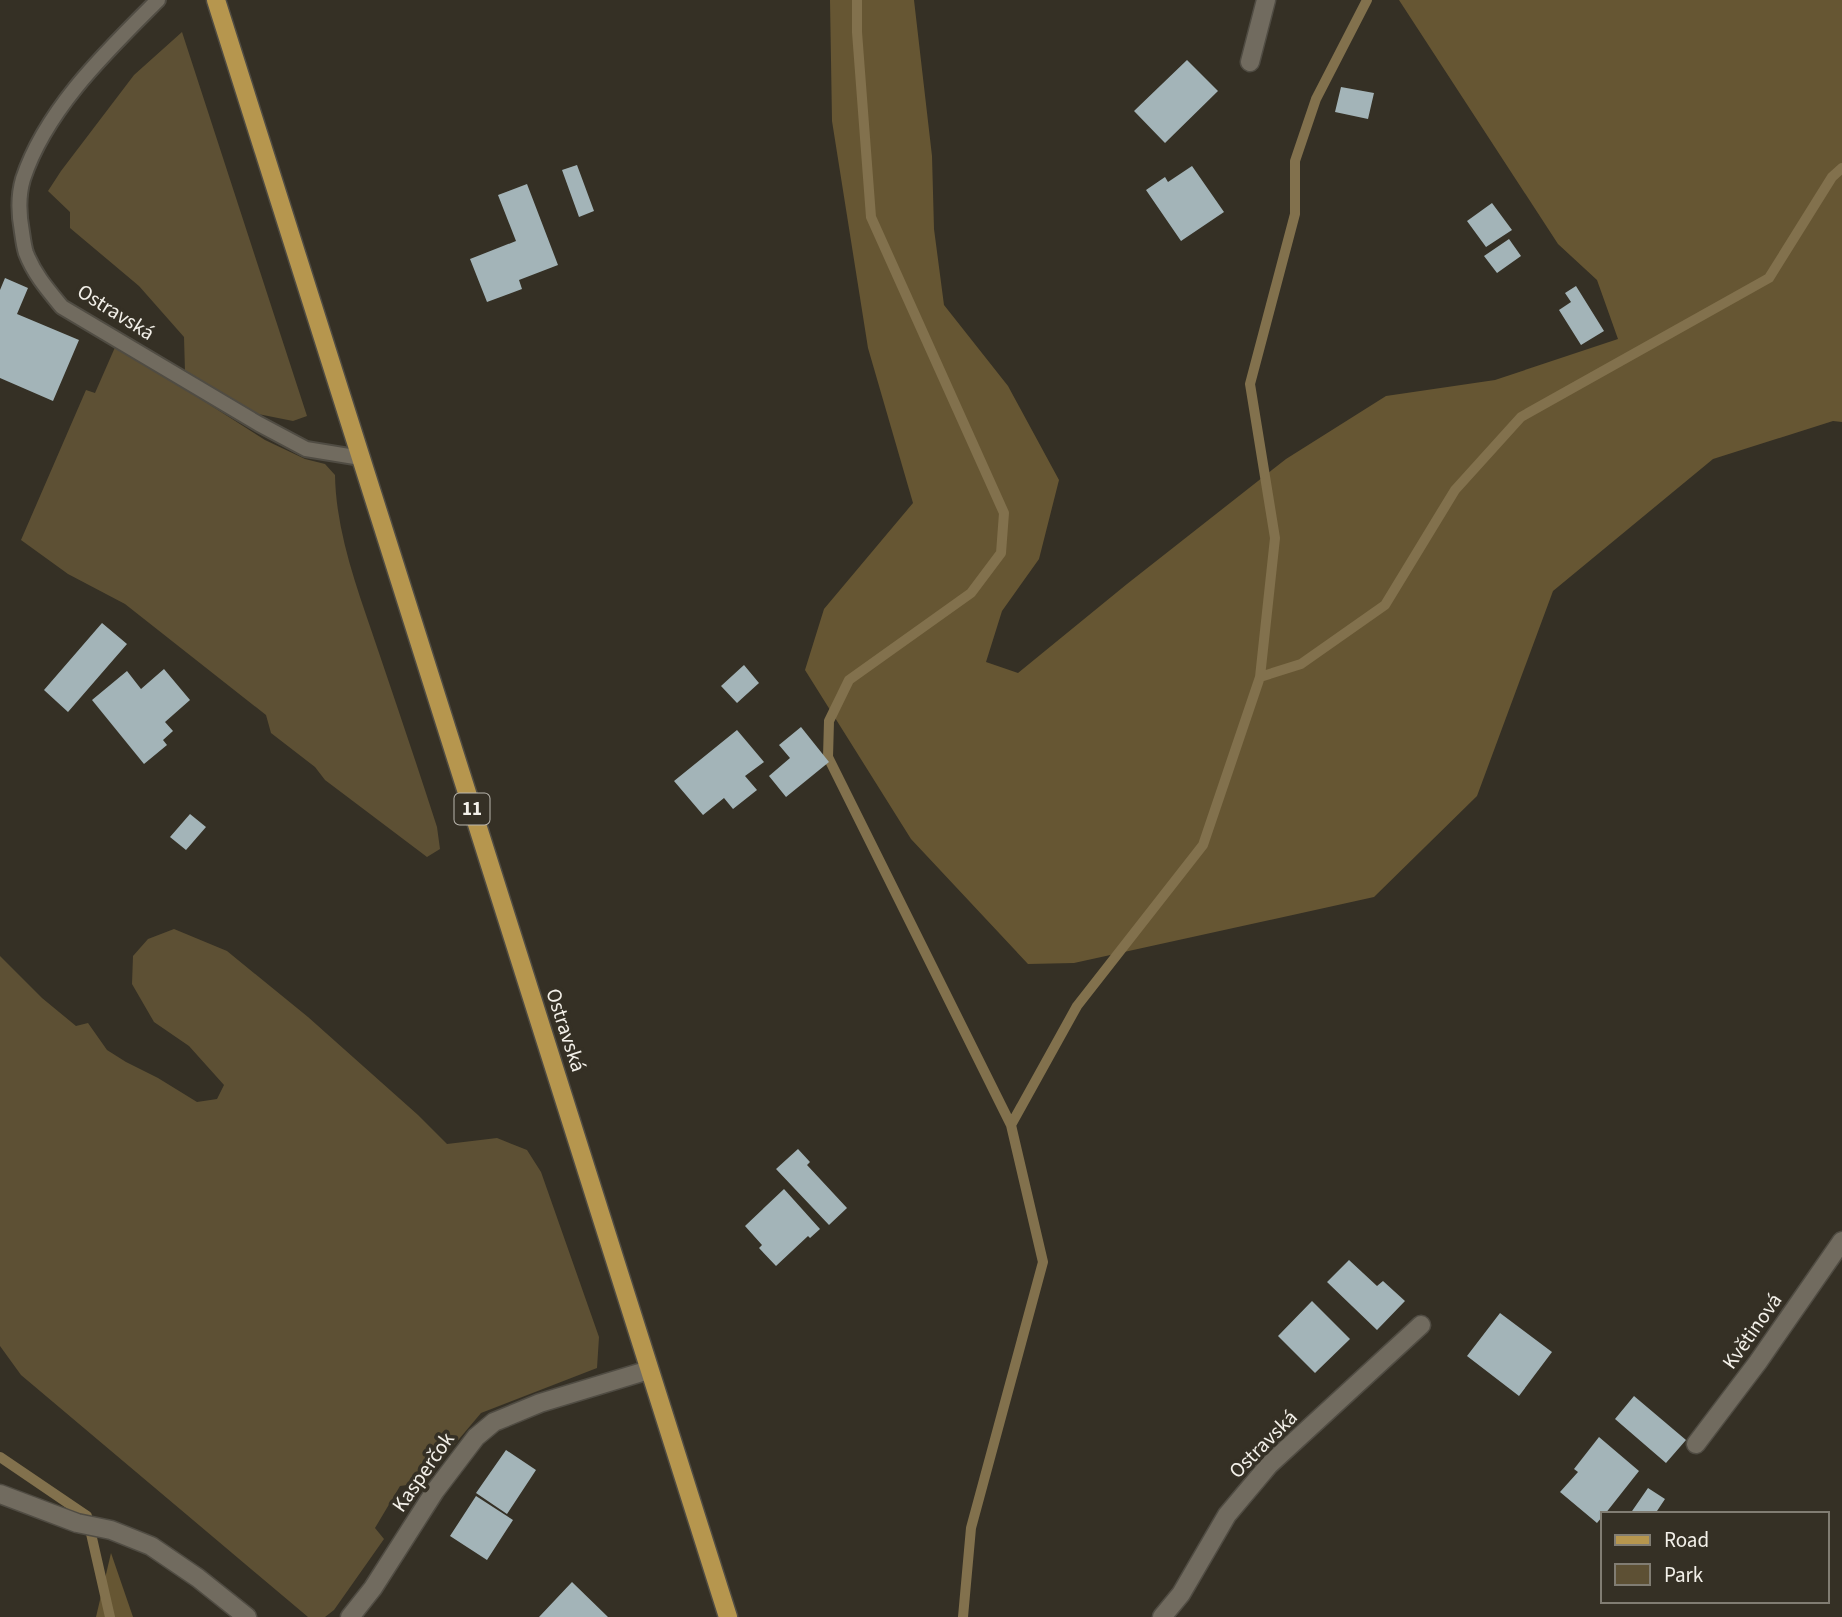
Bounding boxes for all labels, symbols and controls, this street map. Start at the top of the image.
street label: Ostravská [72,276,160,348]
road number: 11 [454,794,490,824]
street label: Ostravská [538,984,594,1076]
street label: Květinová [1715,1287,1789,1375]
street label: Ostravská [1222,1403,1304,1485]
street label: Kasperčok [384,1425,462,1518]
legend [1601,1512,1828,1603]
text: Road [1664,1525,1709,1555]
text: Park [1664,1560,1704,1590]

